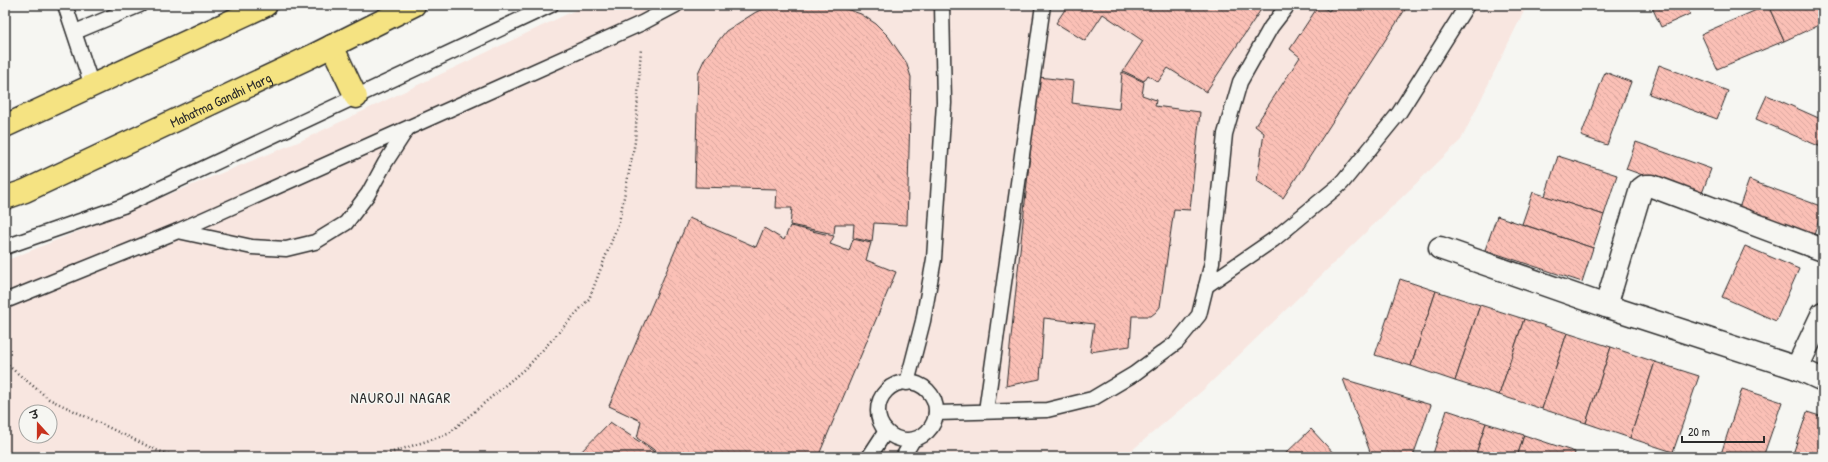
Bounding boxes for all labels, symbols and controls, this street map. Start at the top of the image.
street label: Mahatma Gandhi Marg [166,67,275,131]
district label: NAUROJI NAGAR [351,387,451,408]
north arrow [18,404,58,444]
text: उ [28,406,42,423]
scale bar [1682,418,1764,444]
text: 20 m [1688,423,1710,440]

